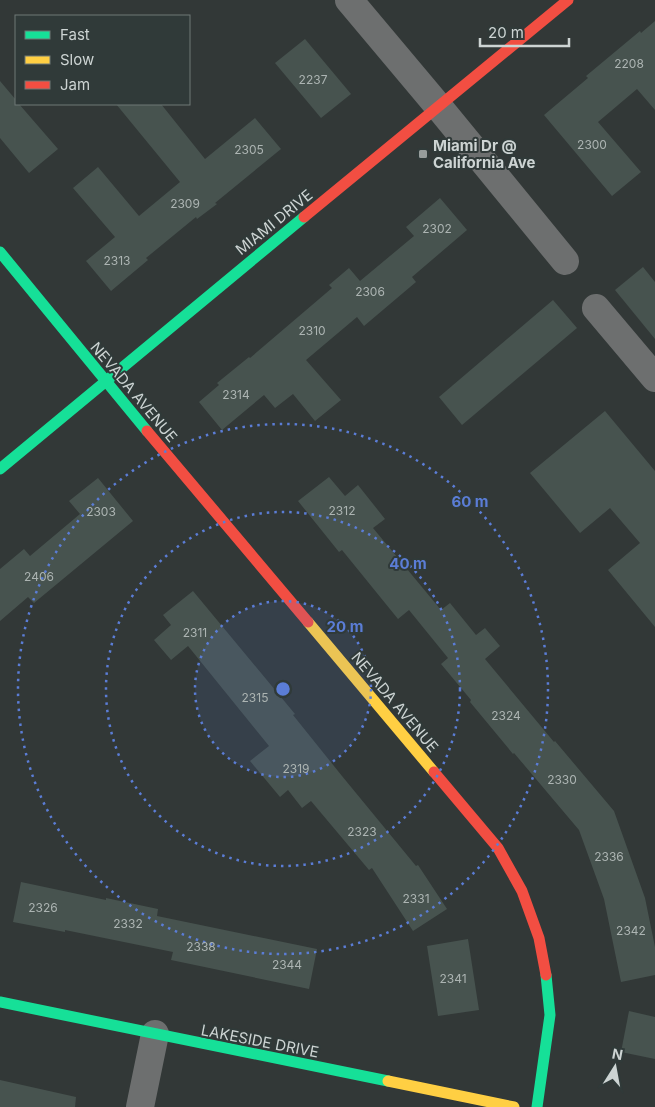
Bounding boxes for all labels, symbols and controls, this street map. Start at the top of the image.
legend [15,15,190,105]
scale bar [480,15,569,47]
text: 20 m [488,23,524,42]
text: Fast [60,25,90,44]
text: Slow [60,50,94,69]
house number: 2208 [614,56,644,71]
house number: 2237 [299,72,328,87]
text: Jam [60,75,90,94]
place label: Miami Dr @ California Ave [433,136,536,172]
house number: 2300 [577,137,607,152]
house number: 2305 [234,142,264,157]
marker: Miami Dr @ California Ave [417,148,429,160]
street label: MIAMI DRIVE [232,185,316,259]
house number: 2309 [170,196,200,211]
house number: 2302 [422,221,452,236]
house number: 2313 [103,253,131,268]
house number: 2306 [355,284,385,299]
house number: 2310 [298,323,326,338]
street label: NEVADA AVENUE [87,338,181,446]
house number: 2314 [222,387,250,402]
text: 60 m [451,492,489,511]
house number: 2312 [329,503,355,518]
house number: 2303 [86,504,116,519]
text: 40 m [389,554,427,573]
house number: 2406 [24,569,54,584]
text: 20 m [327,617,363,636]
house number: 2311 [183,625,207,640]
street label: NEVADA AVENUE [348,648,442,756]
centre of rings [274,680,292,698]
house number: 2315 [242,690,268,705]
house number: 2324 [491,708,521,723]
house number: 2319 [282,761,310,776]
house number: 2330 [547,772,577,787]
house number: 2323 [347,824,377,839]
house number: 2336 [594,849,624,864]
house number: 2331 [402,891,430,906]
house number: 2326 [28,900,58,915]
house number: 2332 [113,916,143,931]
house number: 2342 [616,923,646,938]
house number: 2338 [186,939,216,954]
house number: 2344 [272,957,302,972]
house number: 2341 [439,971,467,986]
street label: LAKESIDE DRIVE [200,1020,320,1062]
north arrow [590,1042,640,1092]
text: N [611,1044,624,1063]

